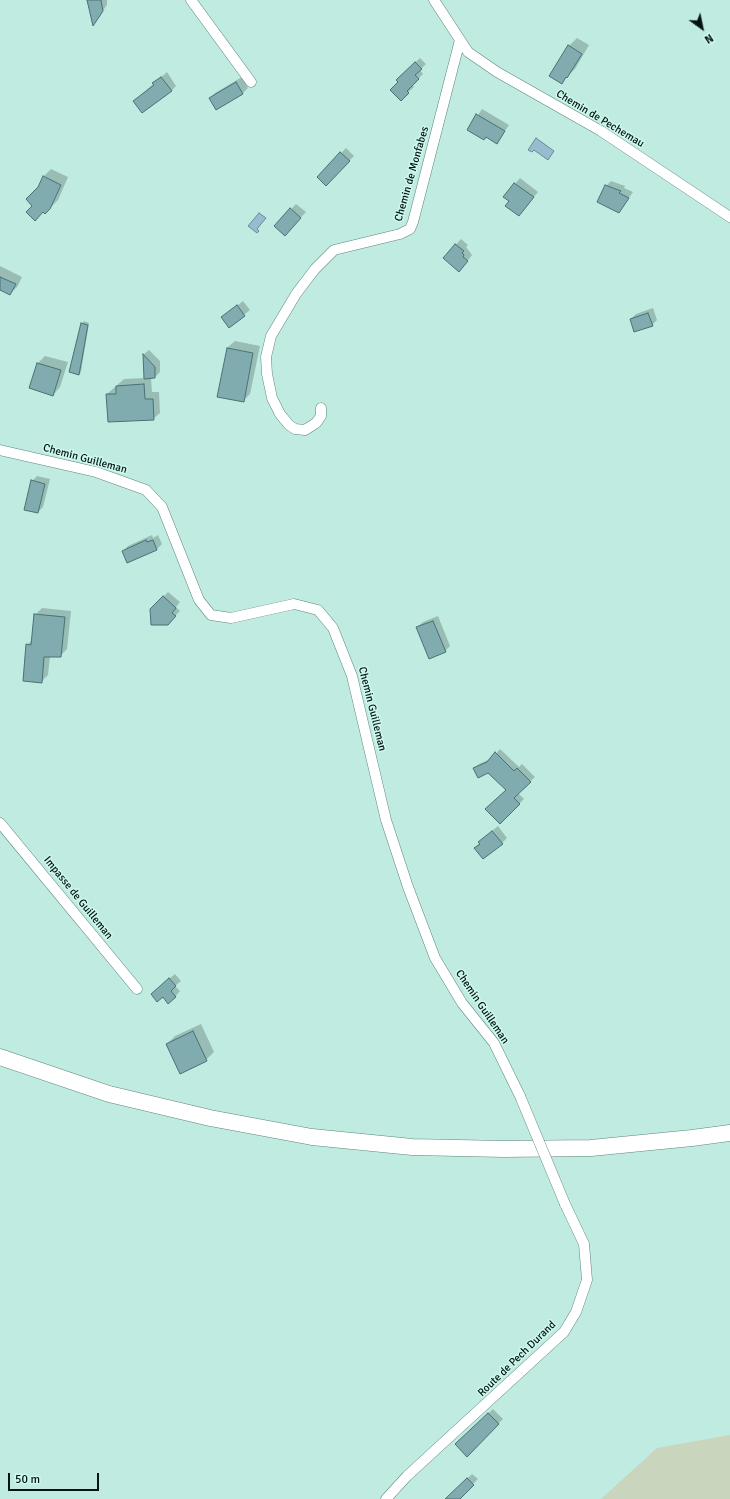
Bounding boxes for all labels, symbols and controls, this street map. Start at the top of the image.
north arrow [682,8,722,48]
text: N [702,31,716,46]
street label: Chemin de Pechemau [554,87,646,151]
street label: Chemin de Monfabes [392,125,432,223]
street label: Chemin Guilleman [42,441,128,477]
street label: Chemin Guilleman [355,665,389,753]
street label: Impasse de Guilleman [41,854,115,942]
street label: Chemin Guilleman [452,967,512,1047]
street label: Route de Pech Durand [475,1318,559,1400]
scale bar [10,1465,101,1491]
text: 50 m [15,1472,40,1487]

